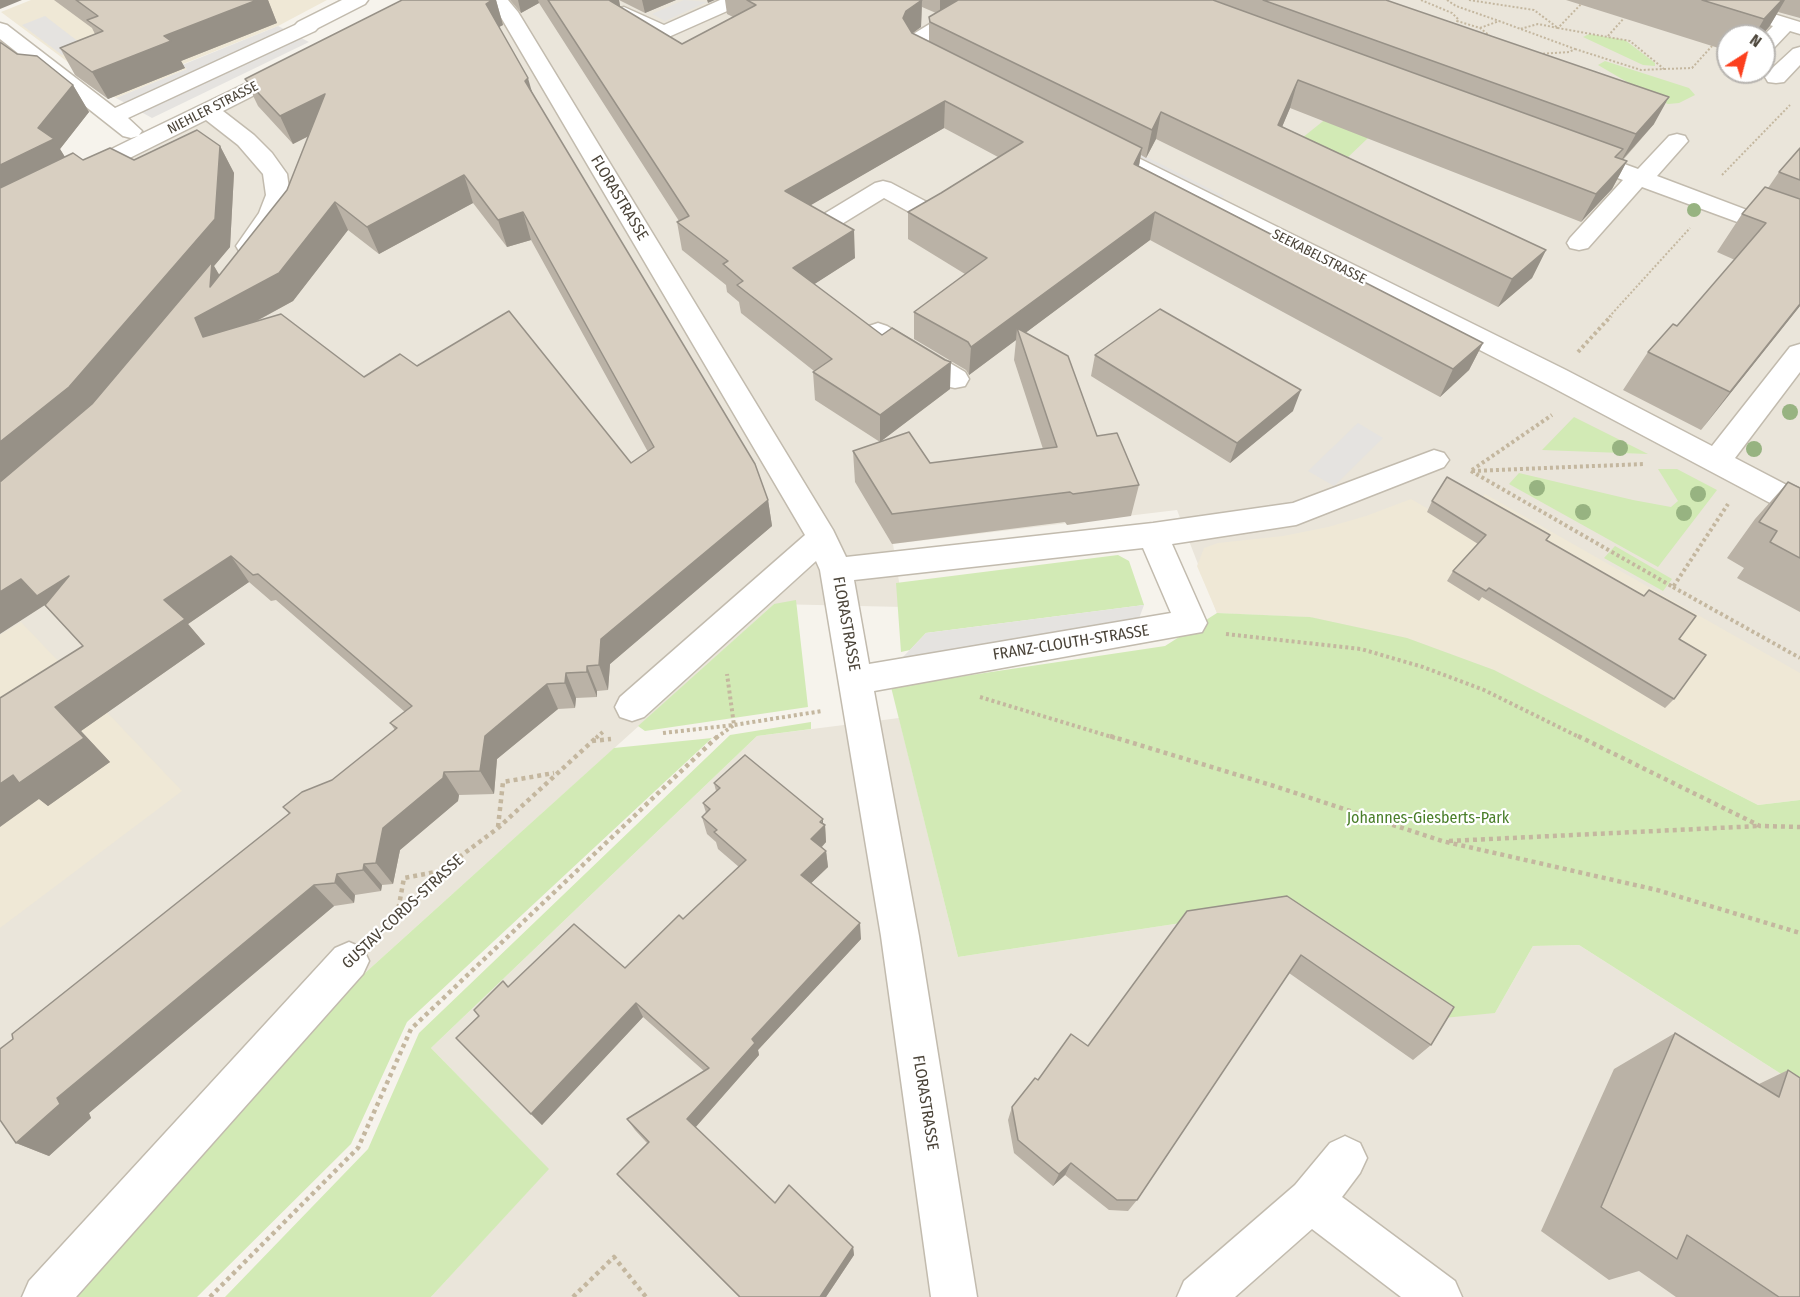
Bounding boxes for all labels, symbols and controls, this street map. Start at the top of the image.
north arrow [1716,24,1776,84]
text: N [1746,30,1765,51]
street label: NIEHLER STRASSE [165,78,261,138]
street label: FLORASTRASSE [586,152,652,244]
street label: SEEKABELSTRASSE [1269,226,1369,288]
street label: FLORASTRASSE [828,575,864,673]
street label: FRANZ-CLOUTH-STRASSE [991,621,1151,665]
park label: Johannes-Giesberts-Park [1347,809,1509,829]
street label: GUSTAV-CORDS-STRASSE [338,851,468,973]
street label: FLORASTRASSE [908,1054,942,1152]

